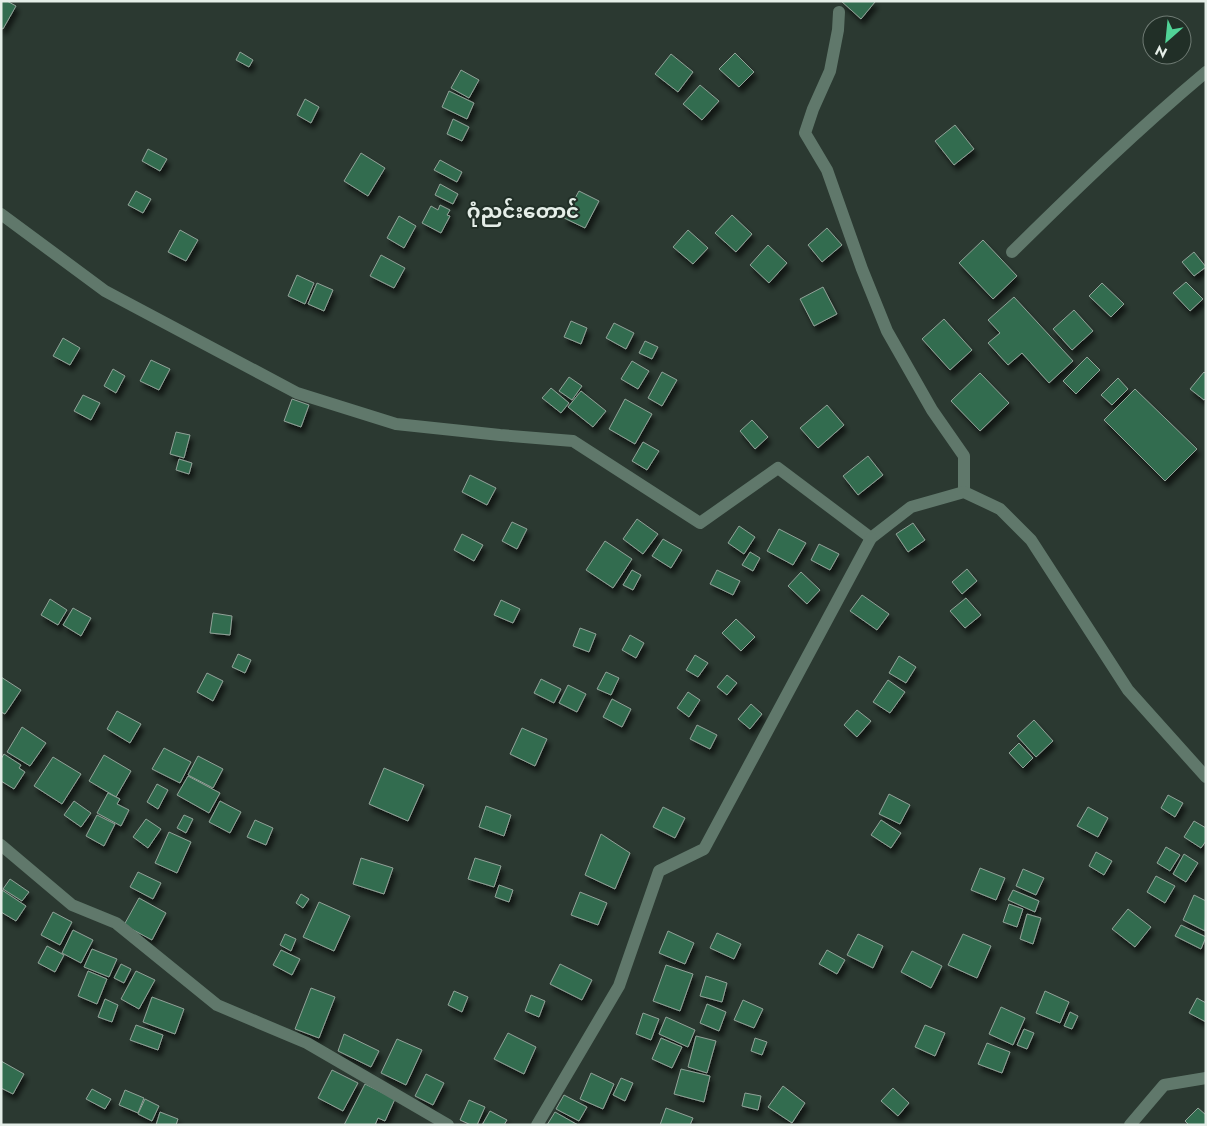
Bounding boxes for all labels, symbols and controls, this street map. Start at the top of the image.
north arrow [1142,15,1192,65]
text: N [1152,40,1171,63]
district label: ဂုံညင်းတောင် [467,197,579,227]

